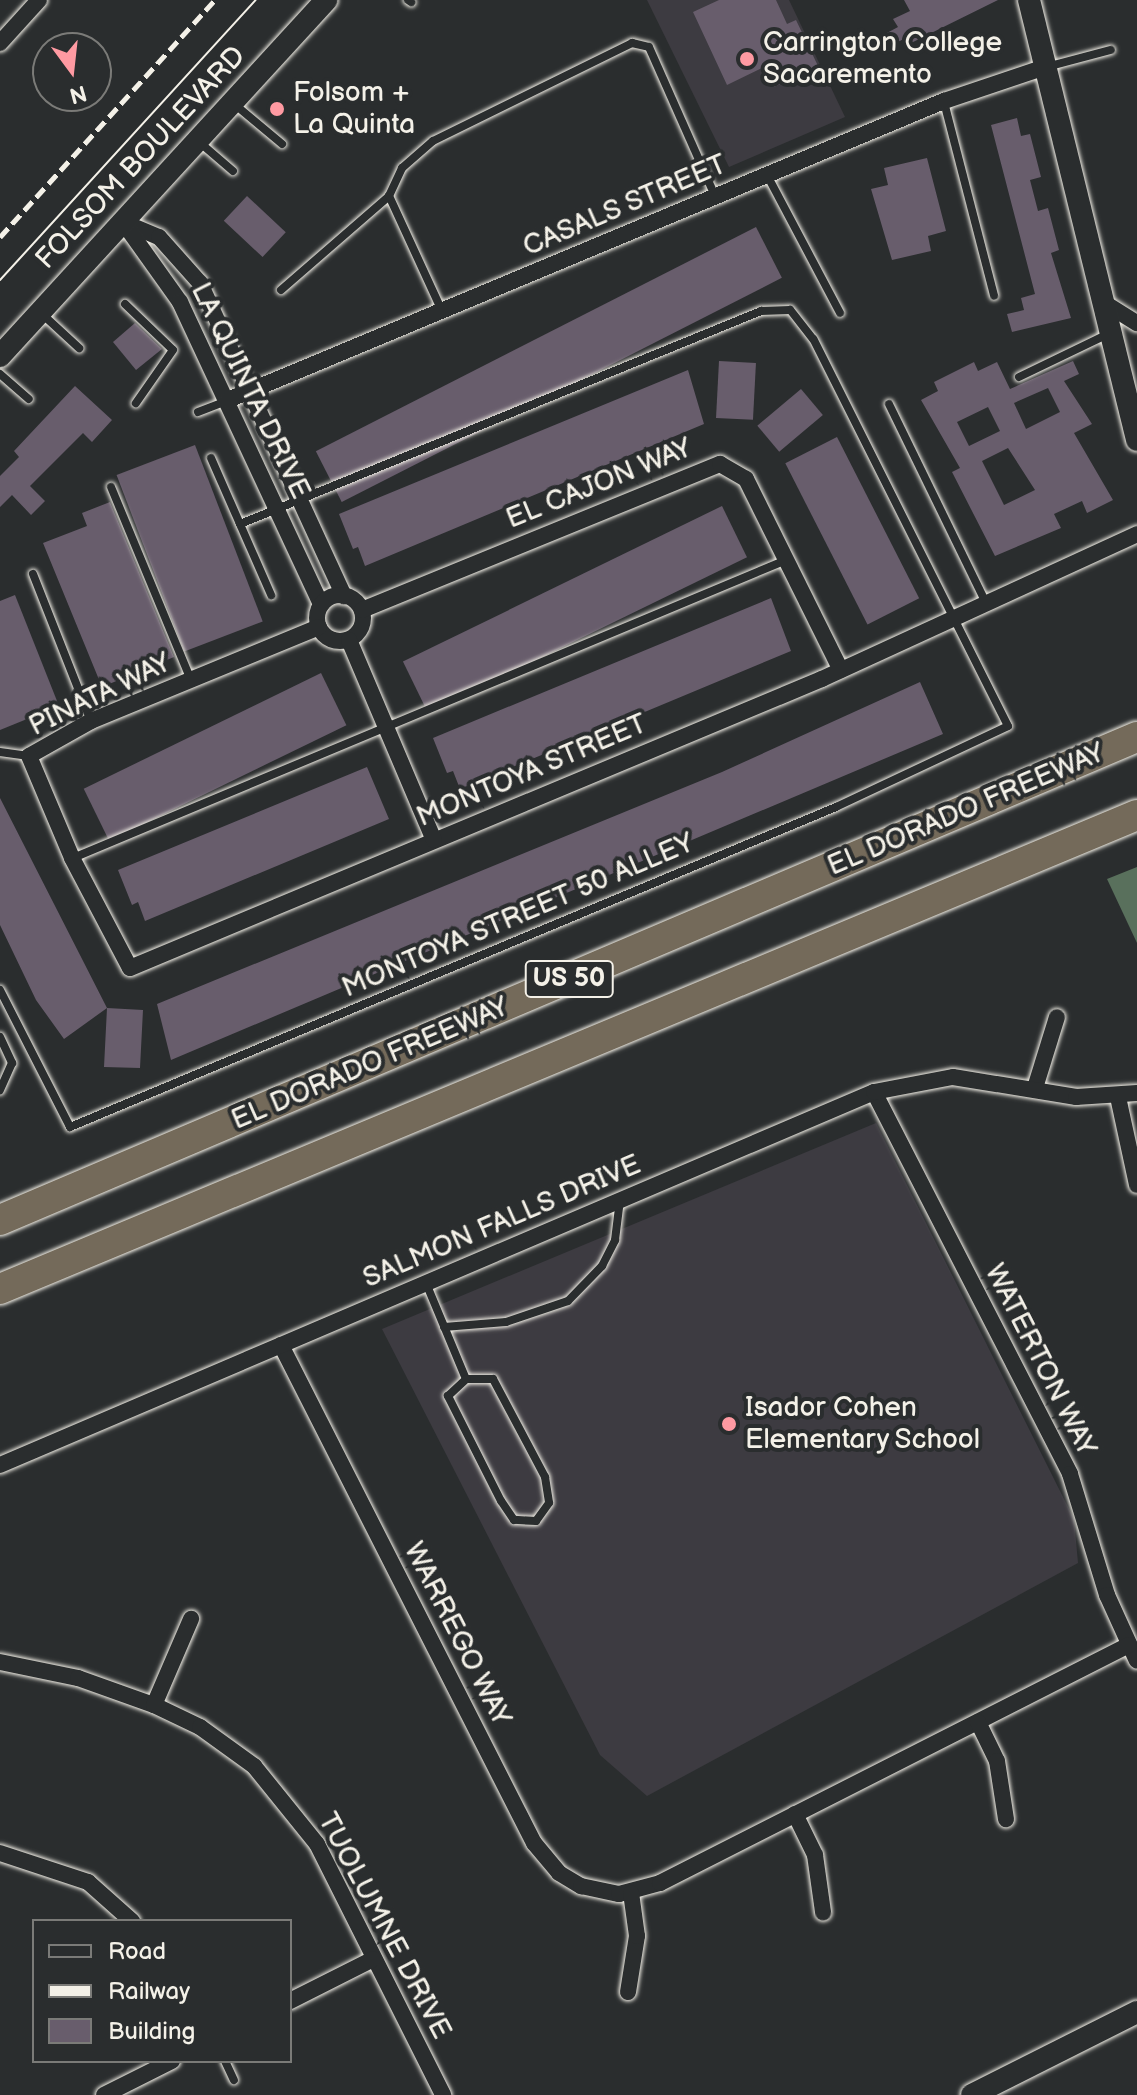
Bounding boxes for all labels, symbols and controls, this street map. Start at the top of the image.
place label: Carrington College Sacaremento [763,26,1002,92]
north arrow [32,32,112,112]
street label: FOLSOM BOULEVARD [29,40,253,276]
marker: Carrington College Sacaremento [738,50,756,68]
place label: Folsom + La Quinta [293,76,415,142]
text: N [66,79,89,109]
marker: Folsom + La Quinta [268,100,286,118]
street label: CASALS STREET [518,148,732,264]
street label: LA QUINTA DRIVE [183,277,317,505]
street label: EL CAJON WAY [501,431,697,537]
street label: PINATA WAY [23,646,177,744]
street label: MONTOYA STREET [412,707,652,835]
street label: EL DORADO FREEWAY [823,736,1109,884]
street label: MONTOYA STREET 50 ALLEY [337,826,699,1006]
road number: US 50 [523,957,615,1001]
street label: EL DORADO FREEWAY [227,990,513,1138]
street label: SALMON FALLS DRIVE [358,1148,646,1296]
street label: WATERTON WAY [977,1258,1103,1462]
place label: Isador Cohen Elementary School [745,1391,982,1457]
marker: Isador Cohen Elementary School [720,1415,738,1433]
street label: WARREGO WAY [396,1536,518,1732]
street label: TUOLUMNE DRIVE [310,1807,458,2045]
legend [32,1919,292,2063]
text: Road [108,1937,166,1966]
text: Railway [108,1977,190,2006]
text: Building [108,2017,195,2046]

